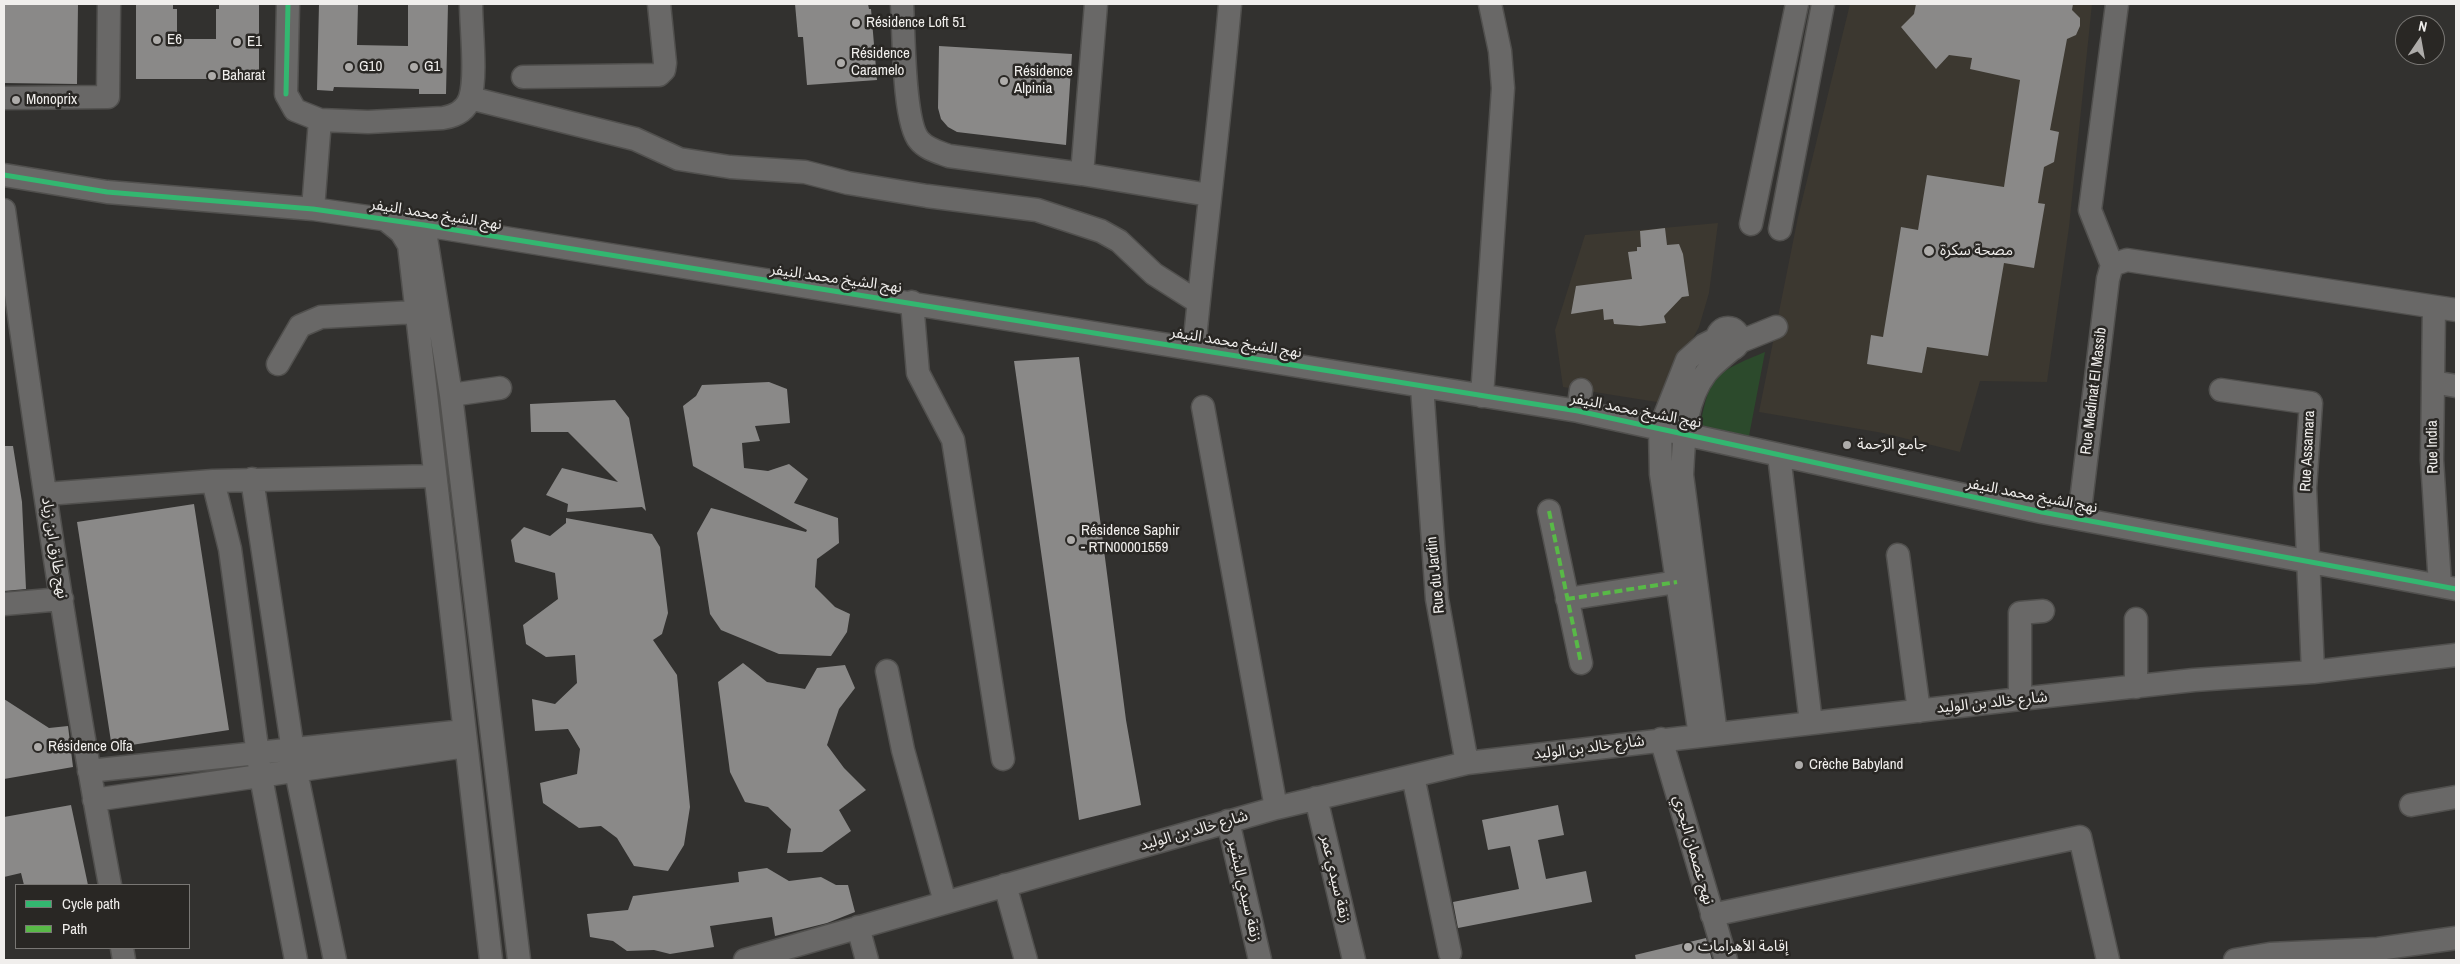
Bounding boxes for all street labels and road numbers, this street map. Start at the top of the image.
street label: نهج الشيخ محمد النيفر [369,196,503,234]
street label: نهج الشيخ محمد النيفر [769,261,903,297]
street label: نهج الشيخ محمد النيفر [1169,324,1303,362]
street label: Rue Medinat El Massib [2077,326,2111,456]
street label: نهج الشيخ محمد النيفر [1569,389,1703,433]
street label: Rue Assamara [2297,410,2319,492]
street label: Rue India [2424,420,2442,474]
street label: نهج الشيخ محمد النيفر [1965,474,2099,518]
street label: نهج طارق ابن زياد [37,496,71,600]
street label: Rue du Jardin [1423,536,1449,614]
street label: شارع خالد بن الوليد [1936,688,2048,718]
street label: شارع خالد بن الوليد [1533,732,1645,764]
street label: نهج عصمان البحري [1669,793,1717,907]
street label: شارع خالد بن الوليد [1138,807,1250,855]
street label: زنقة سيدي عمر [1316,833,1354,925]
street label: زنقة سيدي البشير [1224,838,1264,944]

